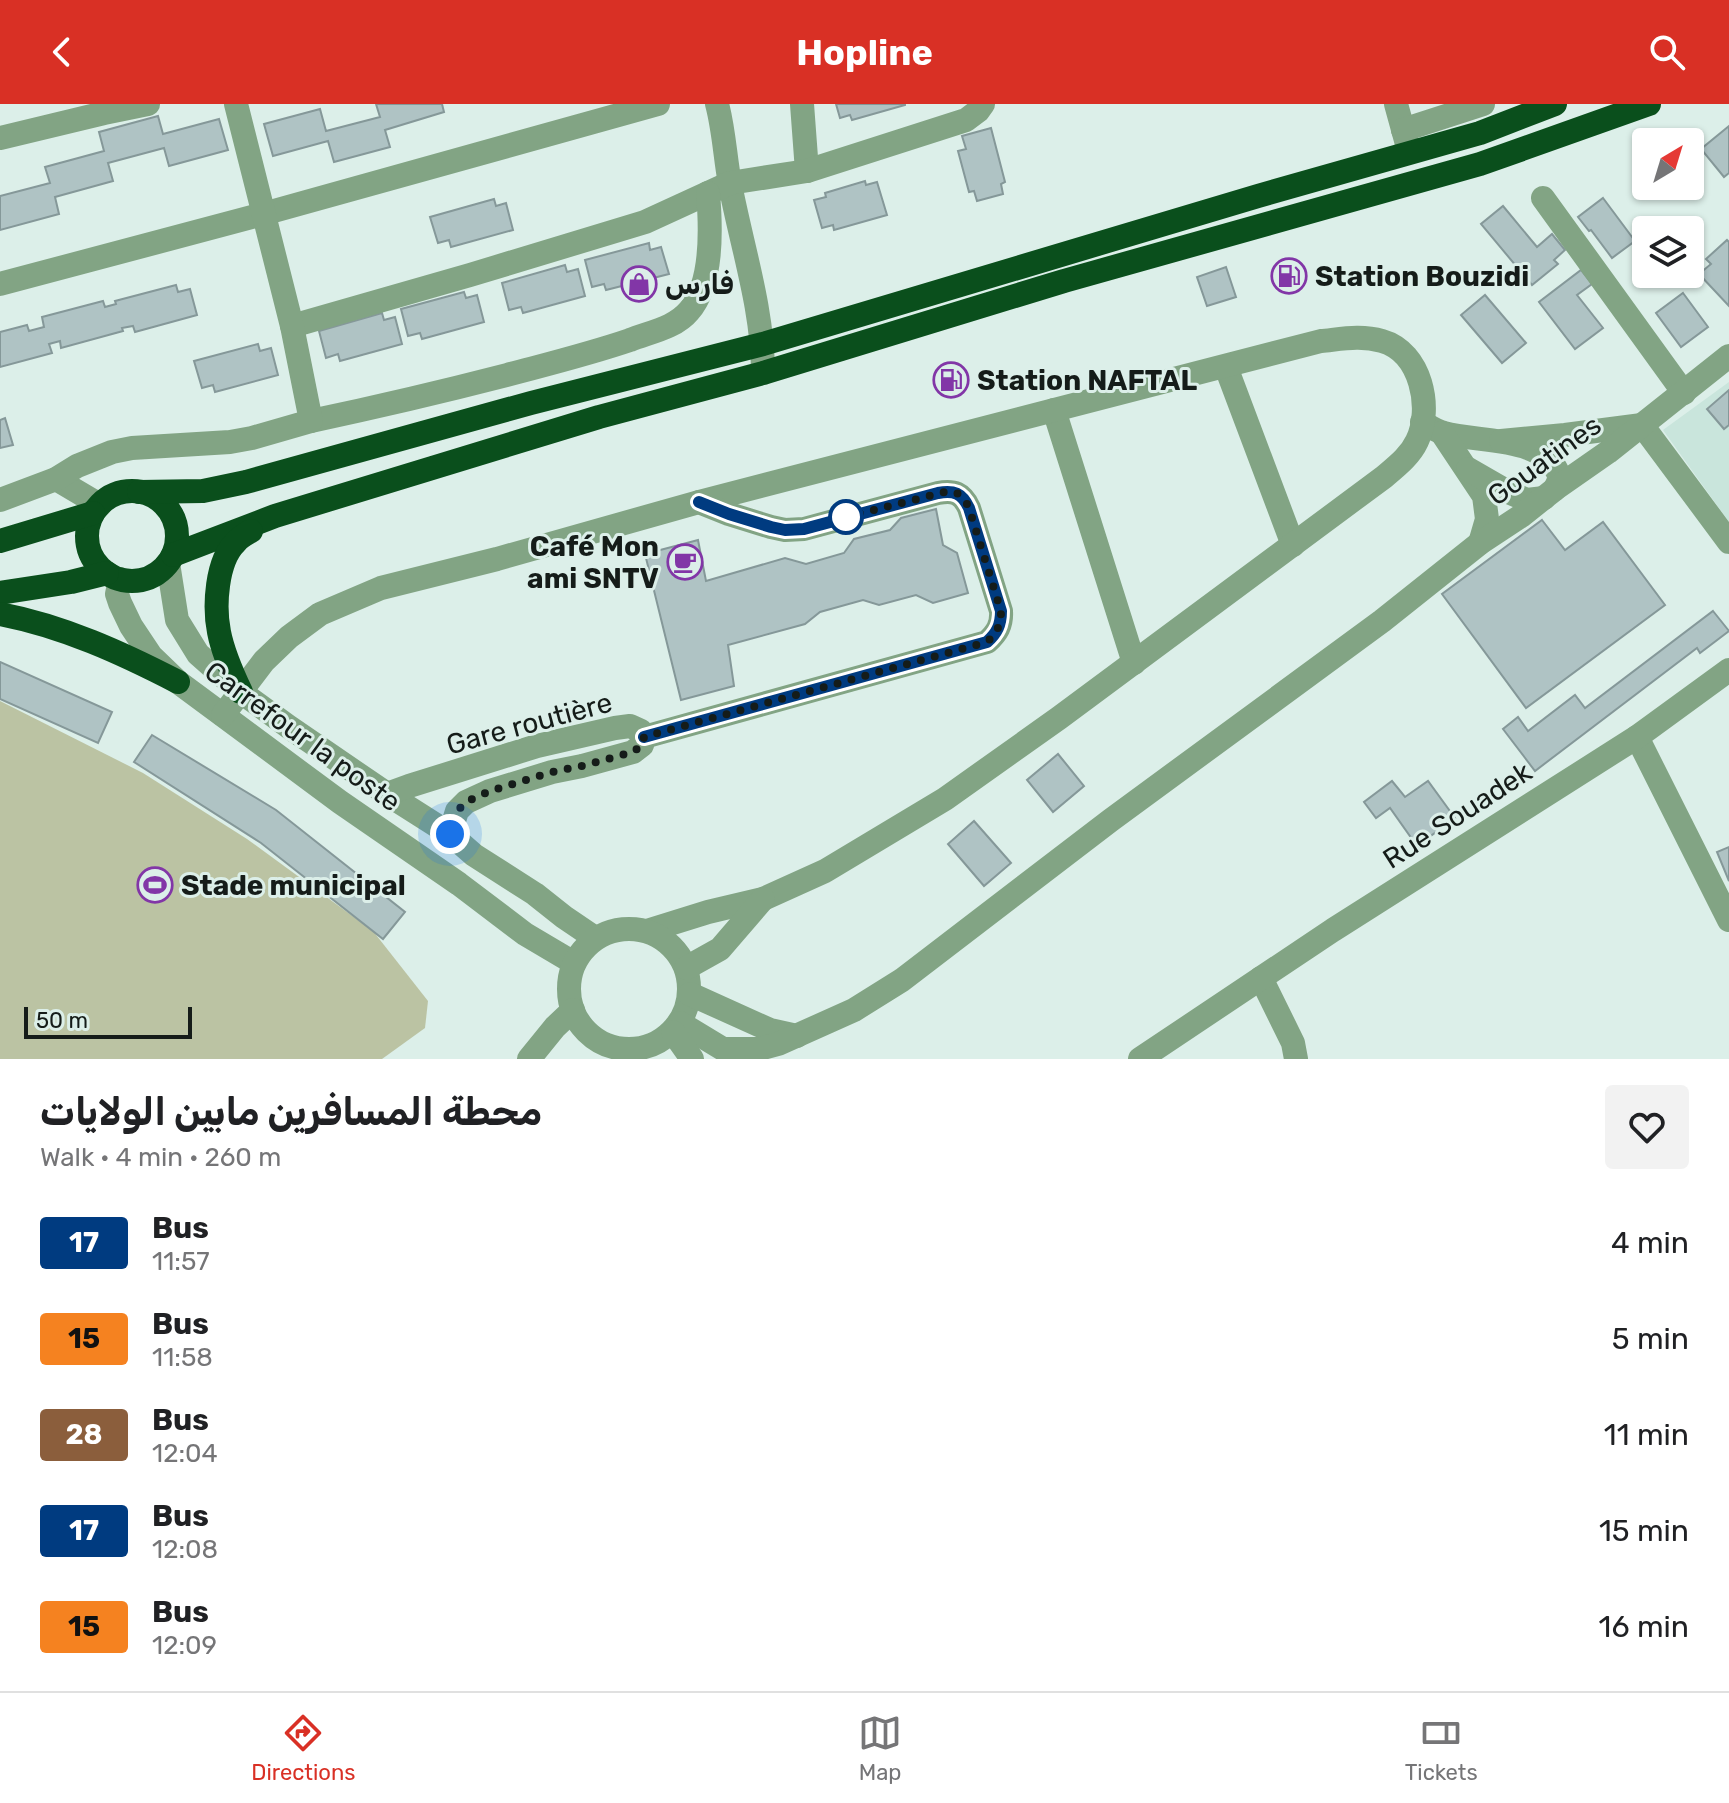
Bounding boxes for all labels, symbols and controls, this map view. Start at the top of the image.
icon: back [40,30,84,74]
icon: search [1645,30,1689,74]
text: Hopline [796,31,933,74]
north arrow [1632,128,1704,200]
map controls [1632,128,1704,288]
button: layers [1632,216,1704,288]
fuel station icon: Station Bouzidi [1270,257,1308,295]
place label: Station Bouzidi [1315,260,1529,293]
shop icon: فارس [620,265,658,303]
place label: فارس [665,268,734,301]
fuel station icon: Station NAFTAL [932,361,970,399]
place label: Station NAFTAL [977,364,1197,397]
street label: Gouatines [1481,408,1607,513]
unlabelled marker [829,500,863,534]
place label: Café Mon ami SNTV [527,530,659,595]
cafe icon: Café Mon ami SNTV [666,543,704,581]
street label: Carrefour la poste [198,654,407,818]
street label: Gare routière [443,686,616,761]
street label: Rue Souadek [1377,755,1538,876]
your location [430,814,470,854]
sports icon: Stade municipal [136,866,174,904]
place label: Stade municipal [181,869,406,902]
scale bar [24,1003,192,1039]
text: 50 m [36,1007,88,1034]
button: heart [1605,1085,1689,1169]
text: محطة المسافرين مابين الولايات [40,1089,542,1135]
text: Walk · 4 min · 260 m [40,1142,281,1173]
text: Bus [152,1210,209,1246]
text: 4 min [1611,1225,1689,1261]
text: 17 [69,1226,99,1259]
text: 11:57 [152,1246,210,1277]
text: Bus [152,1306,209,1342]
text: 5 min [1612,1321,1689,1357]
text: 15 [68,1322,100,1355]
text: 11:58 [152,1342,213,1373]
text: Bus [152,1402,209,1438]
text: 11 min [1604,1417,1689,1453]
text: 28 [65,1418,103,1451]
text: 12:04 [152,1438,218,1469]
text: Bus [152,1498,209,1534]
text: 15 min [1599,1513,1689,1549]
text: 17 [69,1514,99,1547]
text: 12:08 [152,1534,218,1565]
text: Bus [152,1594,209,1630]
text: 16 min [1599,1609,1689,1645]
text: 15 [68,1610,100,1643]
text: 12:09 [152,1630,217,1661]
tab: Directions [251,1711,355,1786]
tab: Map [858,1711,902,1786]
tab: Tickets [1405,1711,1478,1786]

